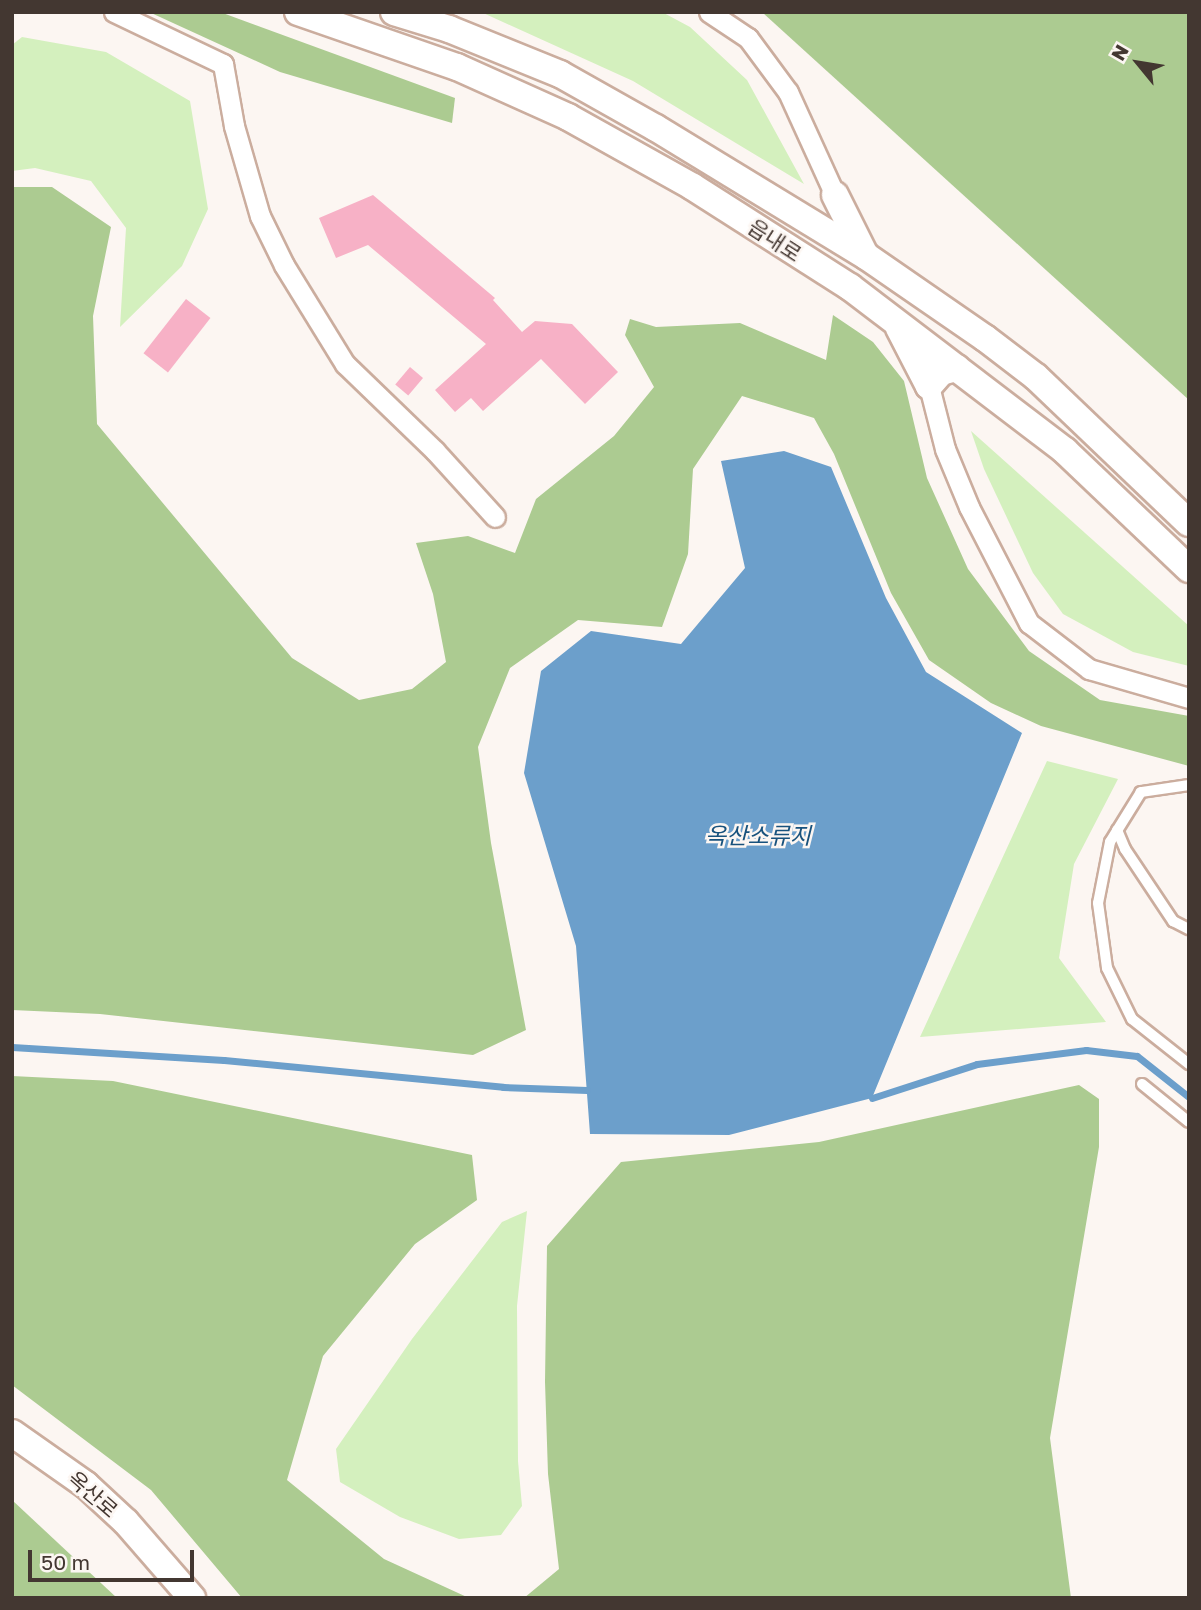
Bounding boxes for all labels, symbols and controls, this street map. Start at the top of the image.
north arrow [1103,28,1173,98]
text: N [1106,40,1133,64]
street label: 읍내로 [744,214,806,266]
water label: 옥산소류지 [705,821,811,849]
street label: 옥산로 [63,1465,123,1523]
scale bar [32,1536,198,1580]
text: 50 m [41,1549,90,1575]

